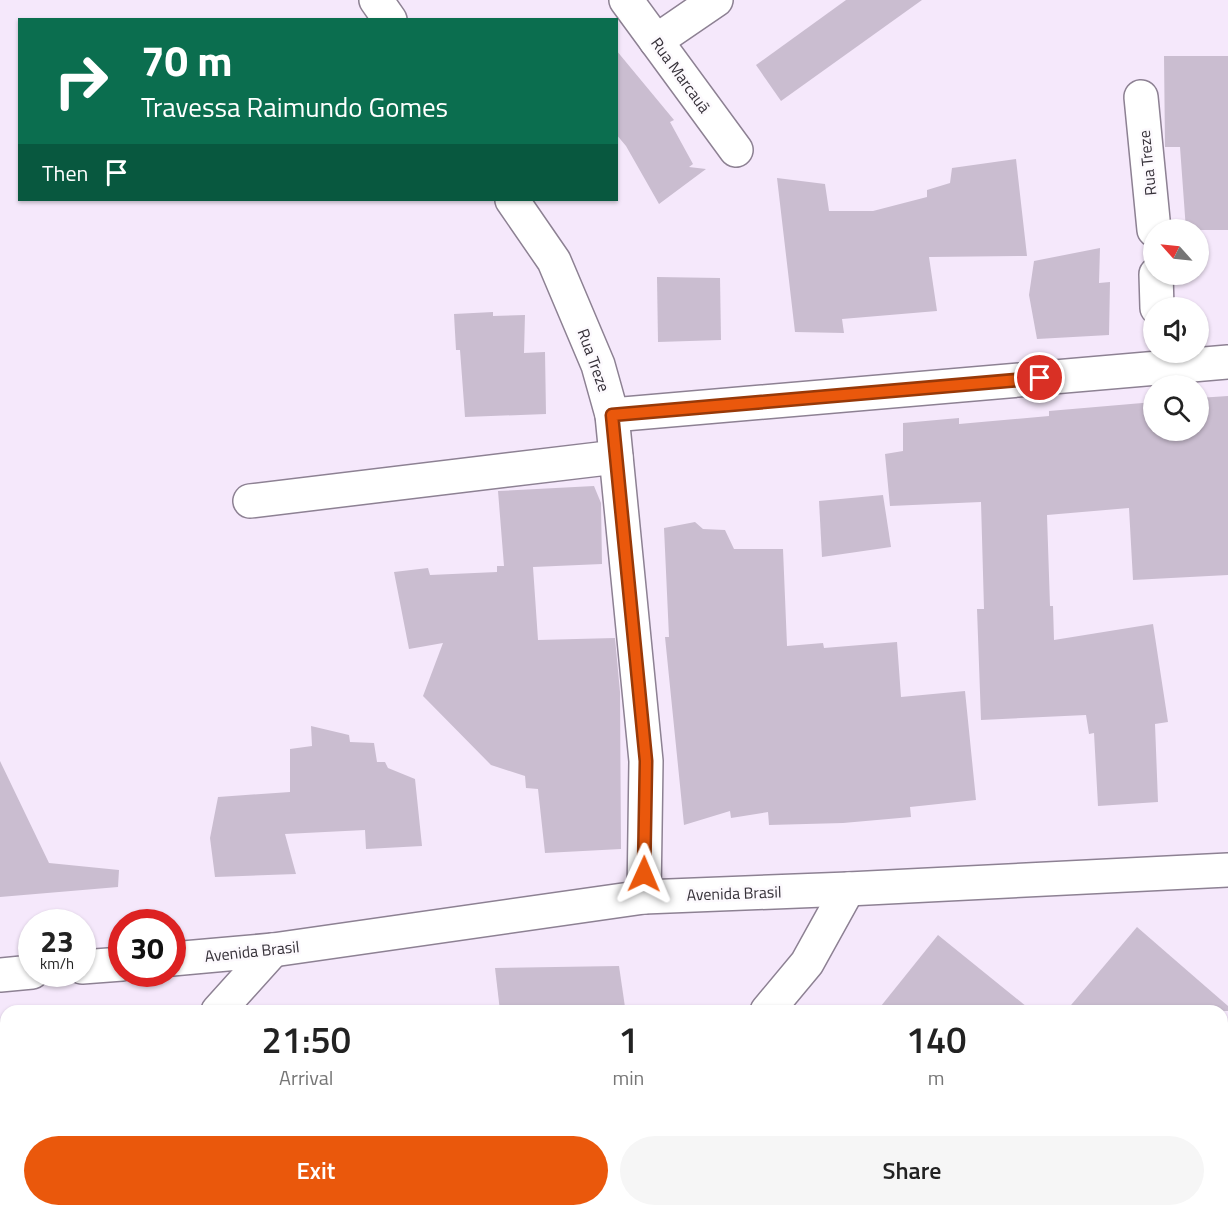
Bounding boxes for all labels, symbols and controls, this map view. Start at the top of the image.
text: 70 m [141,28,233,92]
street label: Rua Marcauã [645,32,717,118]
icon: right [42,42,120,120]
text: Travessa Raimundo Gomes [141,86,448,127]
street label: Rua Treze [1132,129,1162,197]
text: Then [42,156,88,190]
icon: arrive [100,156,133,189]
north arrow [1143,219,1209,285]
map controls [1143,219,1209,441]
button: sound [1143,297,1209,363]
street label: Rua Treze [571,325,617,395]
pin [1014,352,1065,403]
icon: arrive [1023,361,1056,394]
button: search [1143,375,1209,441]
position arrow [612,842,676,906]
street label: Avenida Brasil [686,879,782,907]
speed limit sign: 30 [108,909,186,987]
text: 23 [40,918,74,964]
street label: Avenida Brasil [203,934,301,968]
text: km/h [40,952,74,975]
text: 21:50 [262,1012,351,1067]
text: 1 [618,1012,638,1067]
text: 140 [906,1012,966,1067]
text: Arrival [279,1062,333,1093]
text: min [612,1062,644,1093]
text: m [928,1062,944,1093]
button: Exit [24,1136,608,1205]
button: Share [620,1136,1204,1205]

